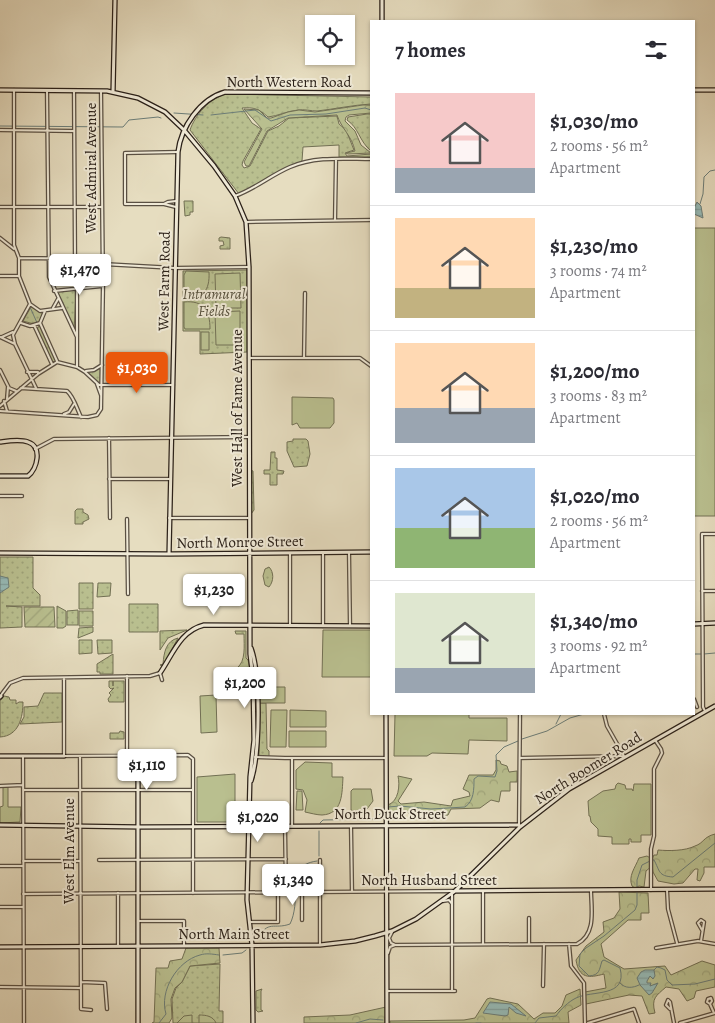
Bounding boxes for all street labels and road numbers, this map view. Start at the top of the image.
street label: North Western Road [226,72,352,92]
street label: West Admiral Avenue [81,102,101,234]
street label: West Farm Road [153,230,175,332]
street label: West Hall of Fame Avenue [227,329,247,488]
street label: North Monroe Street [176,531,304,553]
street label: North Boomer Road [531,727,646,809]
street label: West Elm Avenue [59,798,79,905]
street label: North Duck Street [334,804,446,824]
street label: North Husband Street [361,870,497,890]
street label: North Main Street [178,924,290,944]

